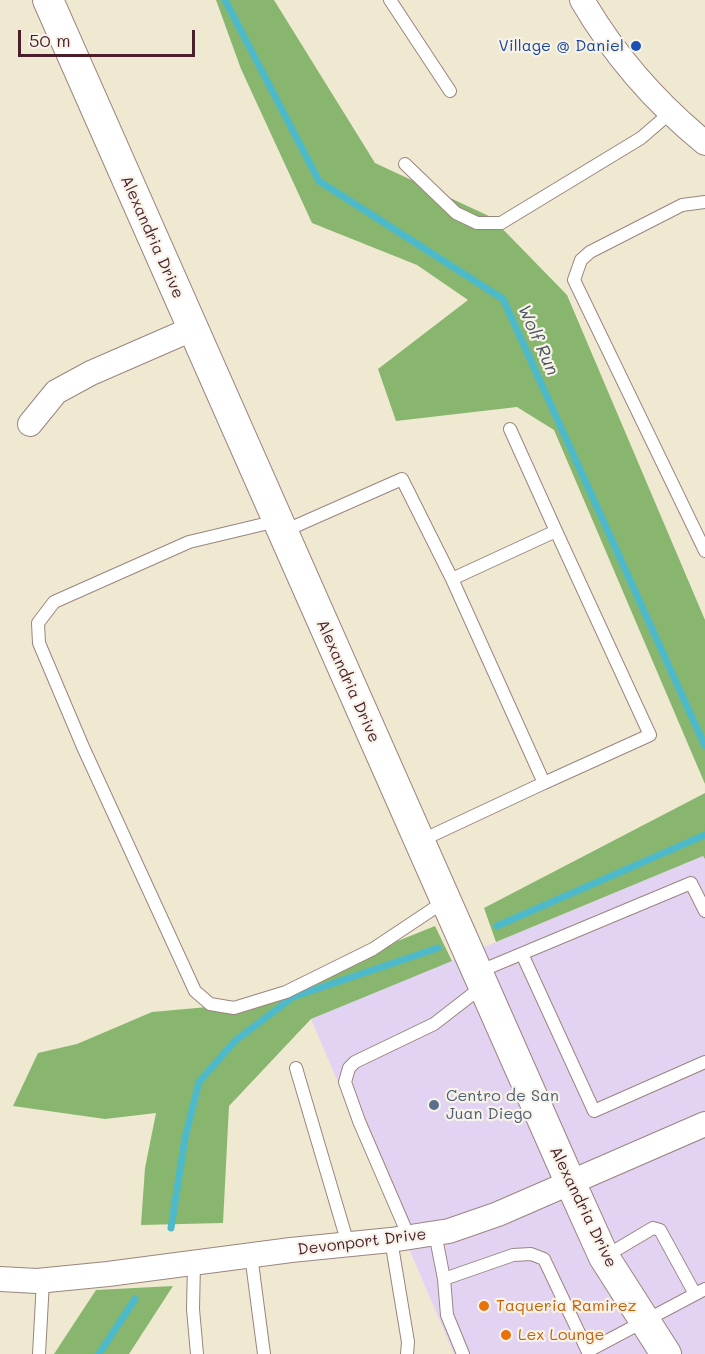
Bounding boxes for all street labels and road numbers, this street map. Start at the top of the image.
street label: Alexandria Drive [116,173,188,301]
street label: Alexandria Drive [312,617,384,745]
street label: Alexandria Drive [545,1143,621,1271]
street label: Devonport Drive [297,1225,427,1259]

